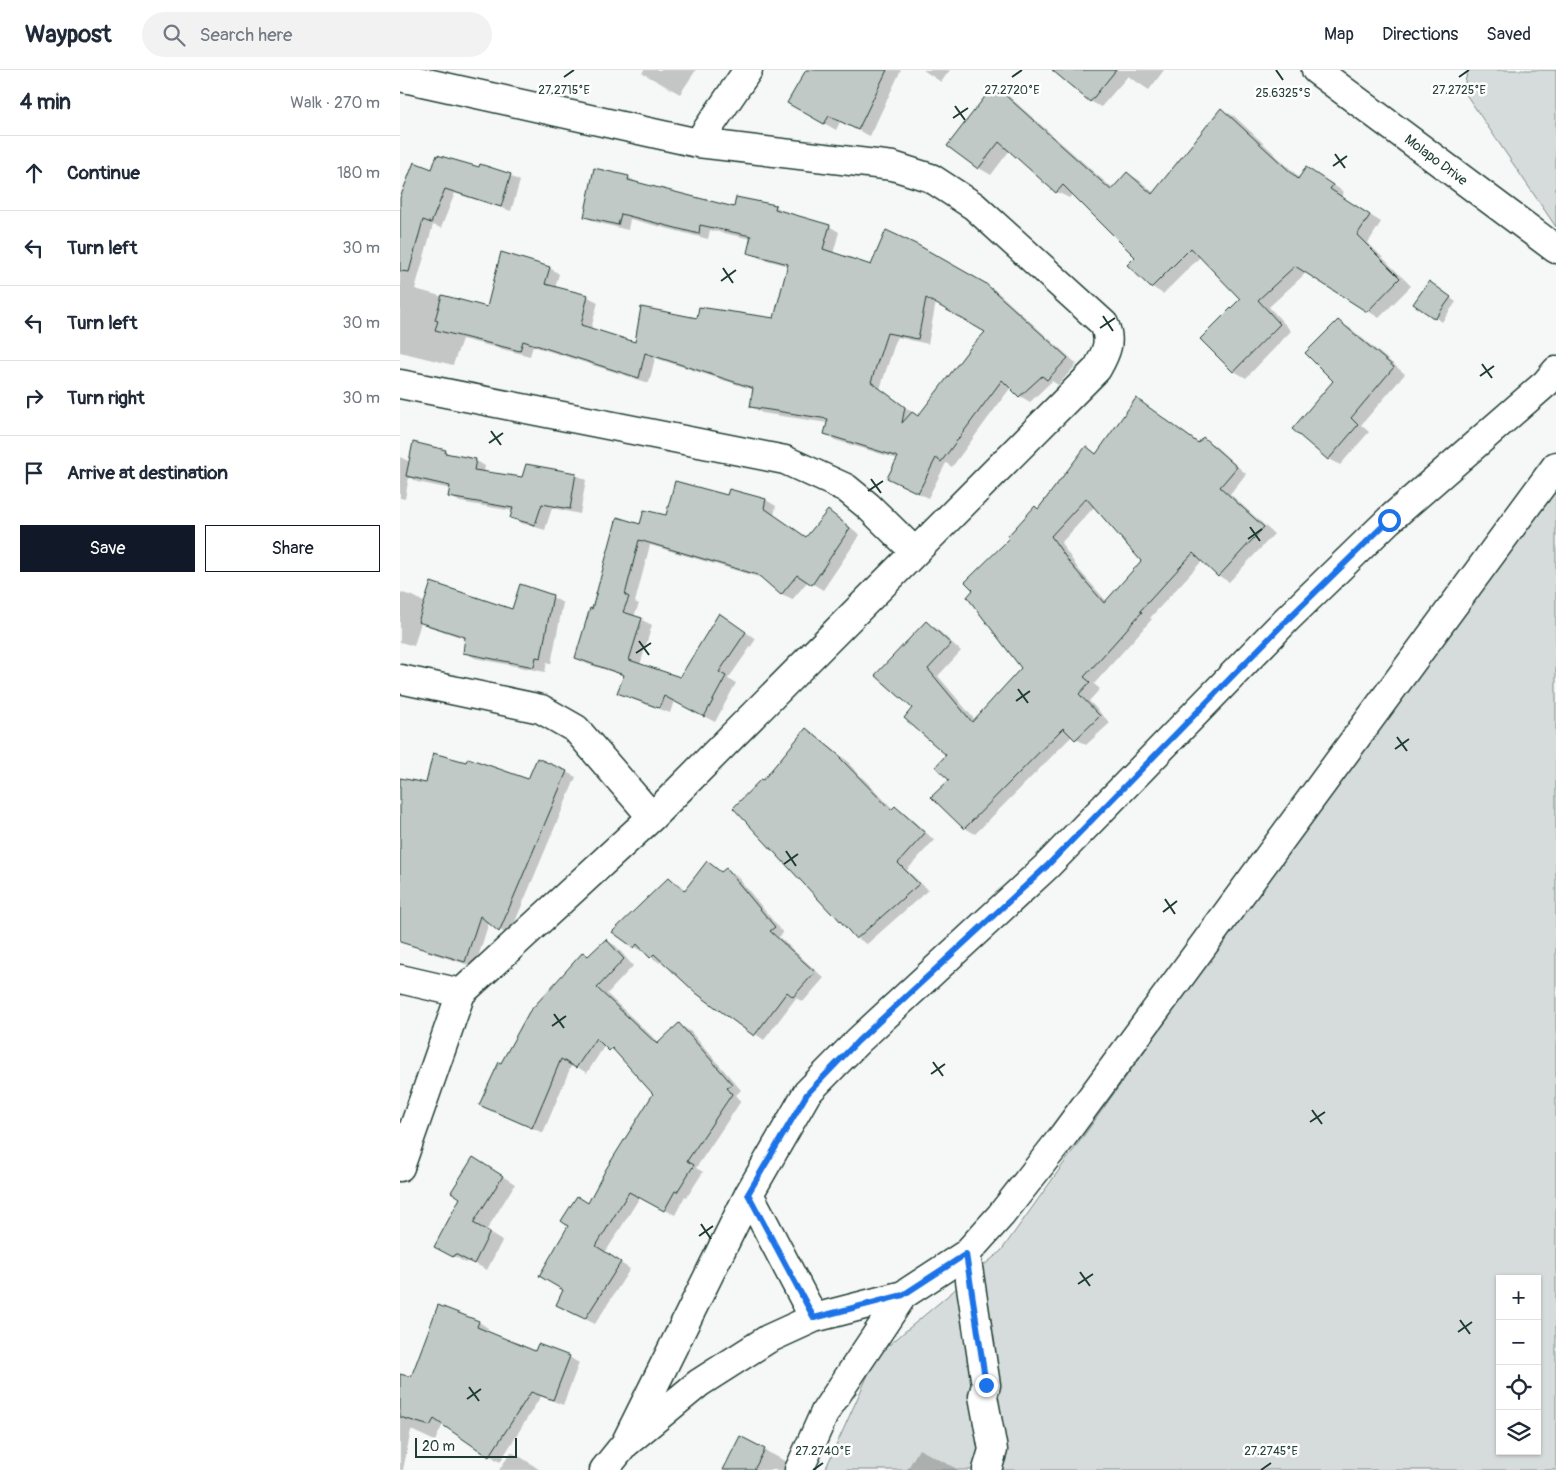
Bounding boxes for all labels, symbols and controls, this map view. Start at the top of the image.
search box [142,12,492,57]
text: Waypost [25,20,112,49]
icon: search [160,21,188,49]
text: Search here [200,23,292,47]
text: Map [1324,23,1354,46]
text: Directions [1382,23,1458,46]
text: Saved [1486,23,1531,46]
text: 27.2715°E [538,83,590,98]
text: 27.2720°E [984,83,1040,98]
text: 27.2725°E [1432,83,1486,98]
text: 25.6325°S [1256,86,1311,101]
text: 4 min [20,89,71,116]
text: Walk · 270 m [290,93,380,113]
street label: Molapo Drive [1401,131,1471,189]
icon: ahead [20,159,48,187]
text: Continue [67,161,140,185]
text: 180 m [337,163,380,183]
icon: left [20,234,48,262]
text: Turn left [67,236,137,260]
text: 30 m [342,238,380,258]
icon: left [20,309,48,337]
text: Turn left [67,311,137,335]
text: 30 m [342,313,380,333]
icon: right [20,384,48,412]
text: Turn right [67,386,145,410]
text: 30 m [342,388,380,408]
icon: arrive [20,459,48,487]
text: Arrive at destination [67,461,228,485]
route start [1378,509,1401,532]
button: Save [20,525,195,572]
button: Share [205,525,380,572]
map controls [1496,1275,1541,1455]
button: + [1496,1275,1541,1320]
button: − [1496,1320,1541,1365]
button: locate [1496,1365,1541,1410]
route end [975,1374,998,1397]
button: layers [1496,1410,1541,1455]
scale bar [415,1435,518,1458]
text: 20 m [422,1438,455,1455]
text: 27.2740°E [795,1444,851,1459]
text: 27.2745°E [1244,1444,1298,1459]

